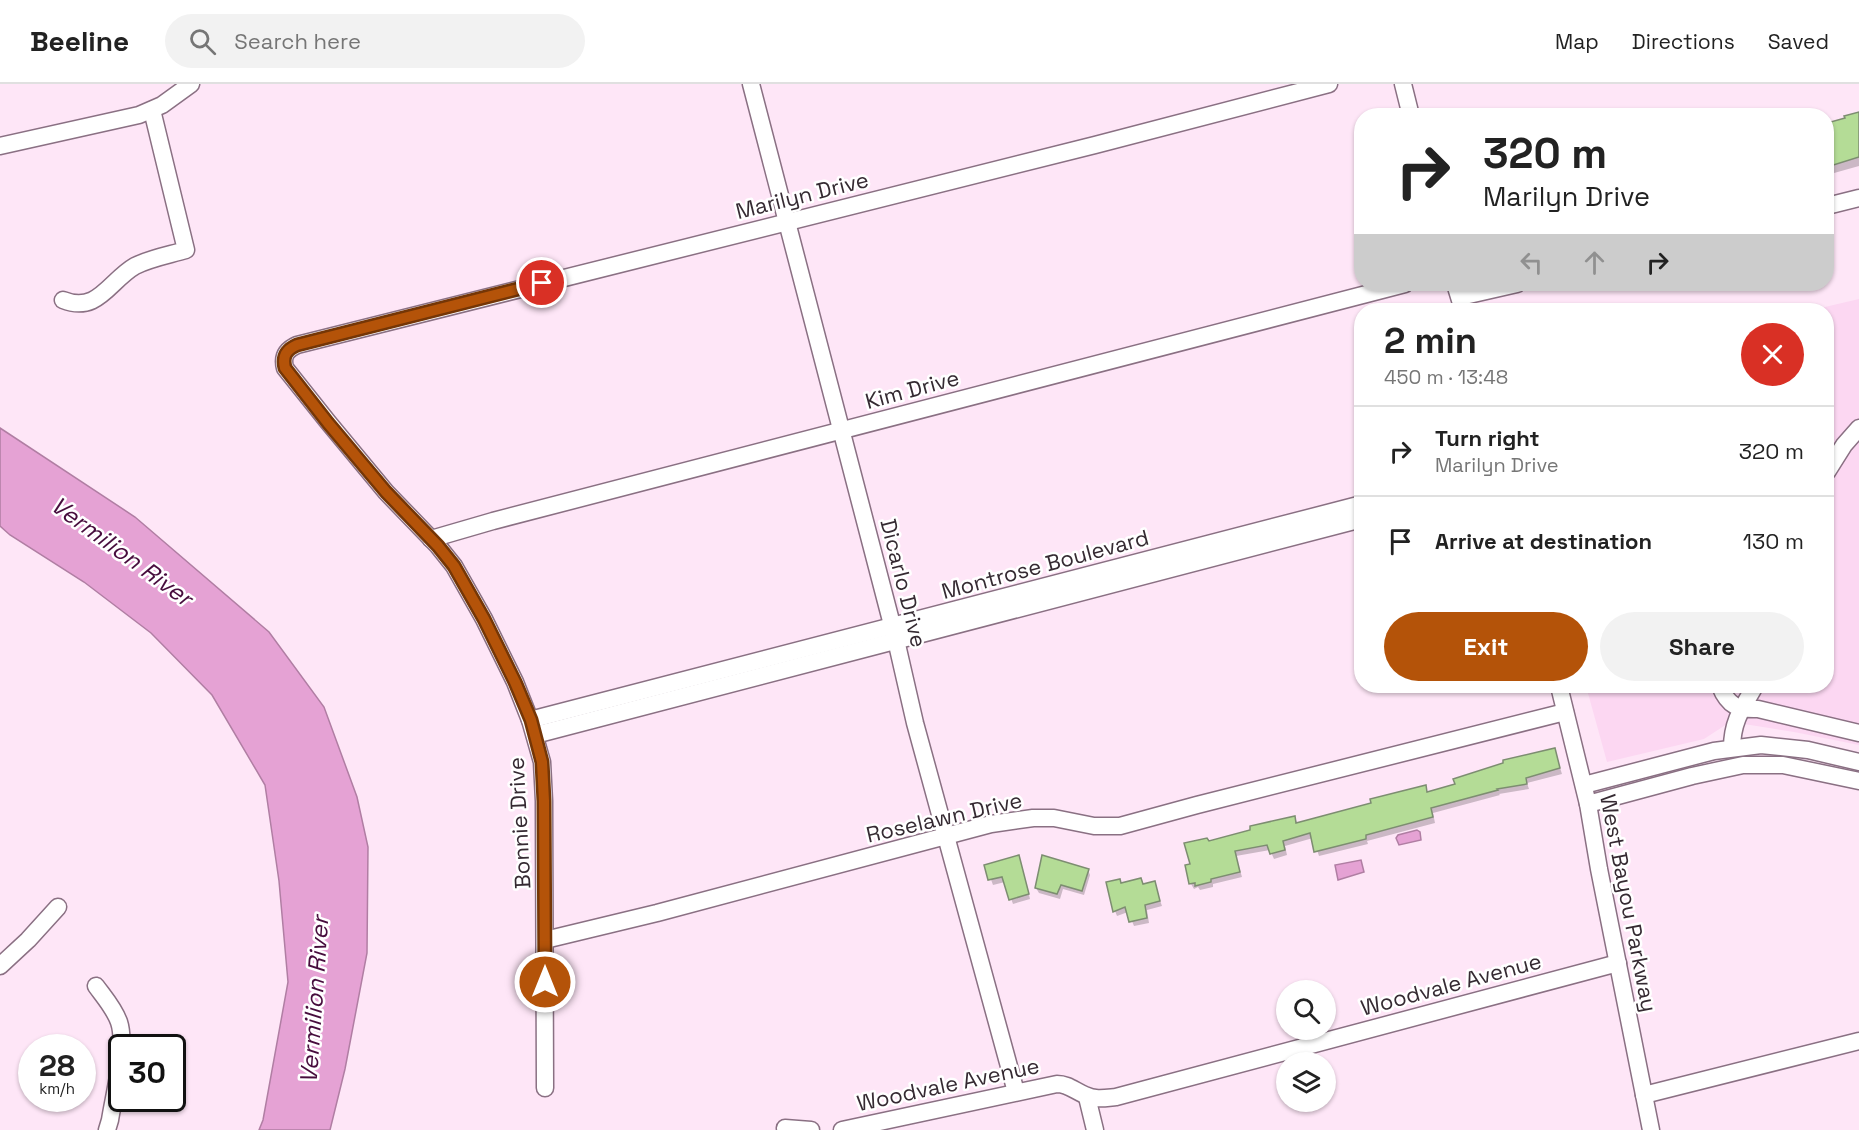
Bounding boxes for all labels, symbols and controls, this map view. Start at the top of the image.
search box [165,14,585,68]
text: Beeline [30,23,129,59]
icon: search [186,25,219,58]
text: Search here [234,27,361,55]
text: Map [1555,28,1599,55]
text: Directions [1632,28,1735,55]
text: Saved [1768,28,1829,55]
text: 320 m [1483,127,1607,180]
icon: right [1384,132,1462,210]
street label: Marilyn Drive [733,165,871,225]
text: Marilyn Drive [1483,179,1650,214]
icon: left [1515,246,1548,279]
icon: ahead [1578,246,1611,279]
icon: right [1641,246,1674,279]
pin [516,257,567,308]
icon: arrive [525,266,558,299]
text: 2 min [1384,318,1477,364]
button: close [1741,323,1804,386]
street label: Kim Drive [862,363,962,415]
text: 450 m · 13:48 [1384,364,1508,390]
text: Turn right [1435,424,1540,452]
icon: right [1384,435,1417,468]
text: 320 m [1739,437,1804,465]
text: Marilyn Drive [1435,452,1559,478]
water label: Vermilion River [45,489,201,615]
street label: Dicarlo Drive [875,516,933,650]
street label: Montrose Boulevard [938,523,1152,605]
icon: arrive [1384,525,1417,558]
text: Arrive at destination [1435,527,1652,555]
text: 130 m [1743,527,1804,555]
button: Exit [1384,612,1588,681]
button: Share [1600,612,1804,681]
street label: Bonnie Drive [502,756,536,890]
street label: Roselawn Drive [863,785,1025,849]
street label: West Bayou Parkway [1594,792,1664,1014]
water label: Vermilion River [293,912,336,1085]
street label: Woodvale Avenue [1358,946,1544,1022]
position arrow [513,950,577,1014]
map controls [1276,980,1336,1112]
button: search [1276,980,1336,1040]
speed limit sign: 30 [108,1034,186,1112]
text: 28 [39,1046,75,1085]
street label: Woodvale Avenue [854,1051,1042,1117]
button: layers [1276,1052,1336,1112]
text: km/h [39,1079,75,1098]

